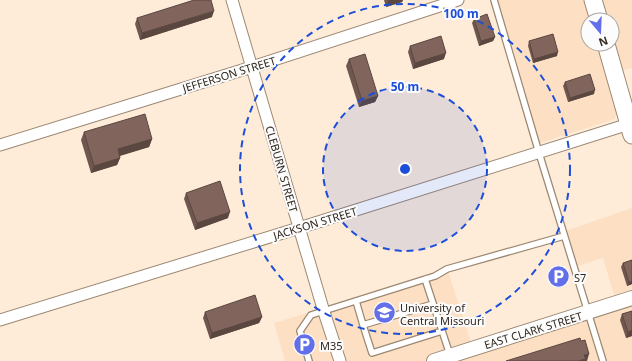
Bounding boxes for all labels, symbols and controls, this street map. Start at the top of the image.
text: 100 m [443,5,479,22]
north arrow [580,12,620,52]
text: N [597,33,610,50]
street label: JEFFERSON STREET [180,53,277,96]
text: 50 m [391,78,419,95]
street label: CLEBURN STREET [262,124,302,214]
centre of rings [398,162,412,176]
street label: JACKSON STREET [270,203,359,243]
parking icon: S7 [545,264,571,290]
place label: S7 [574,270,586,285]
school or university icon: University of Central Missouri [371,300,397,326]
place label: University of Central Missouri [400,300,484,328]
street label: EAST CLARK STREET [482,308,584,352]
parking icon: M35 [291,332,317,358]
place label: M35 [320,338,343,353]

